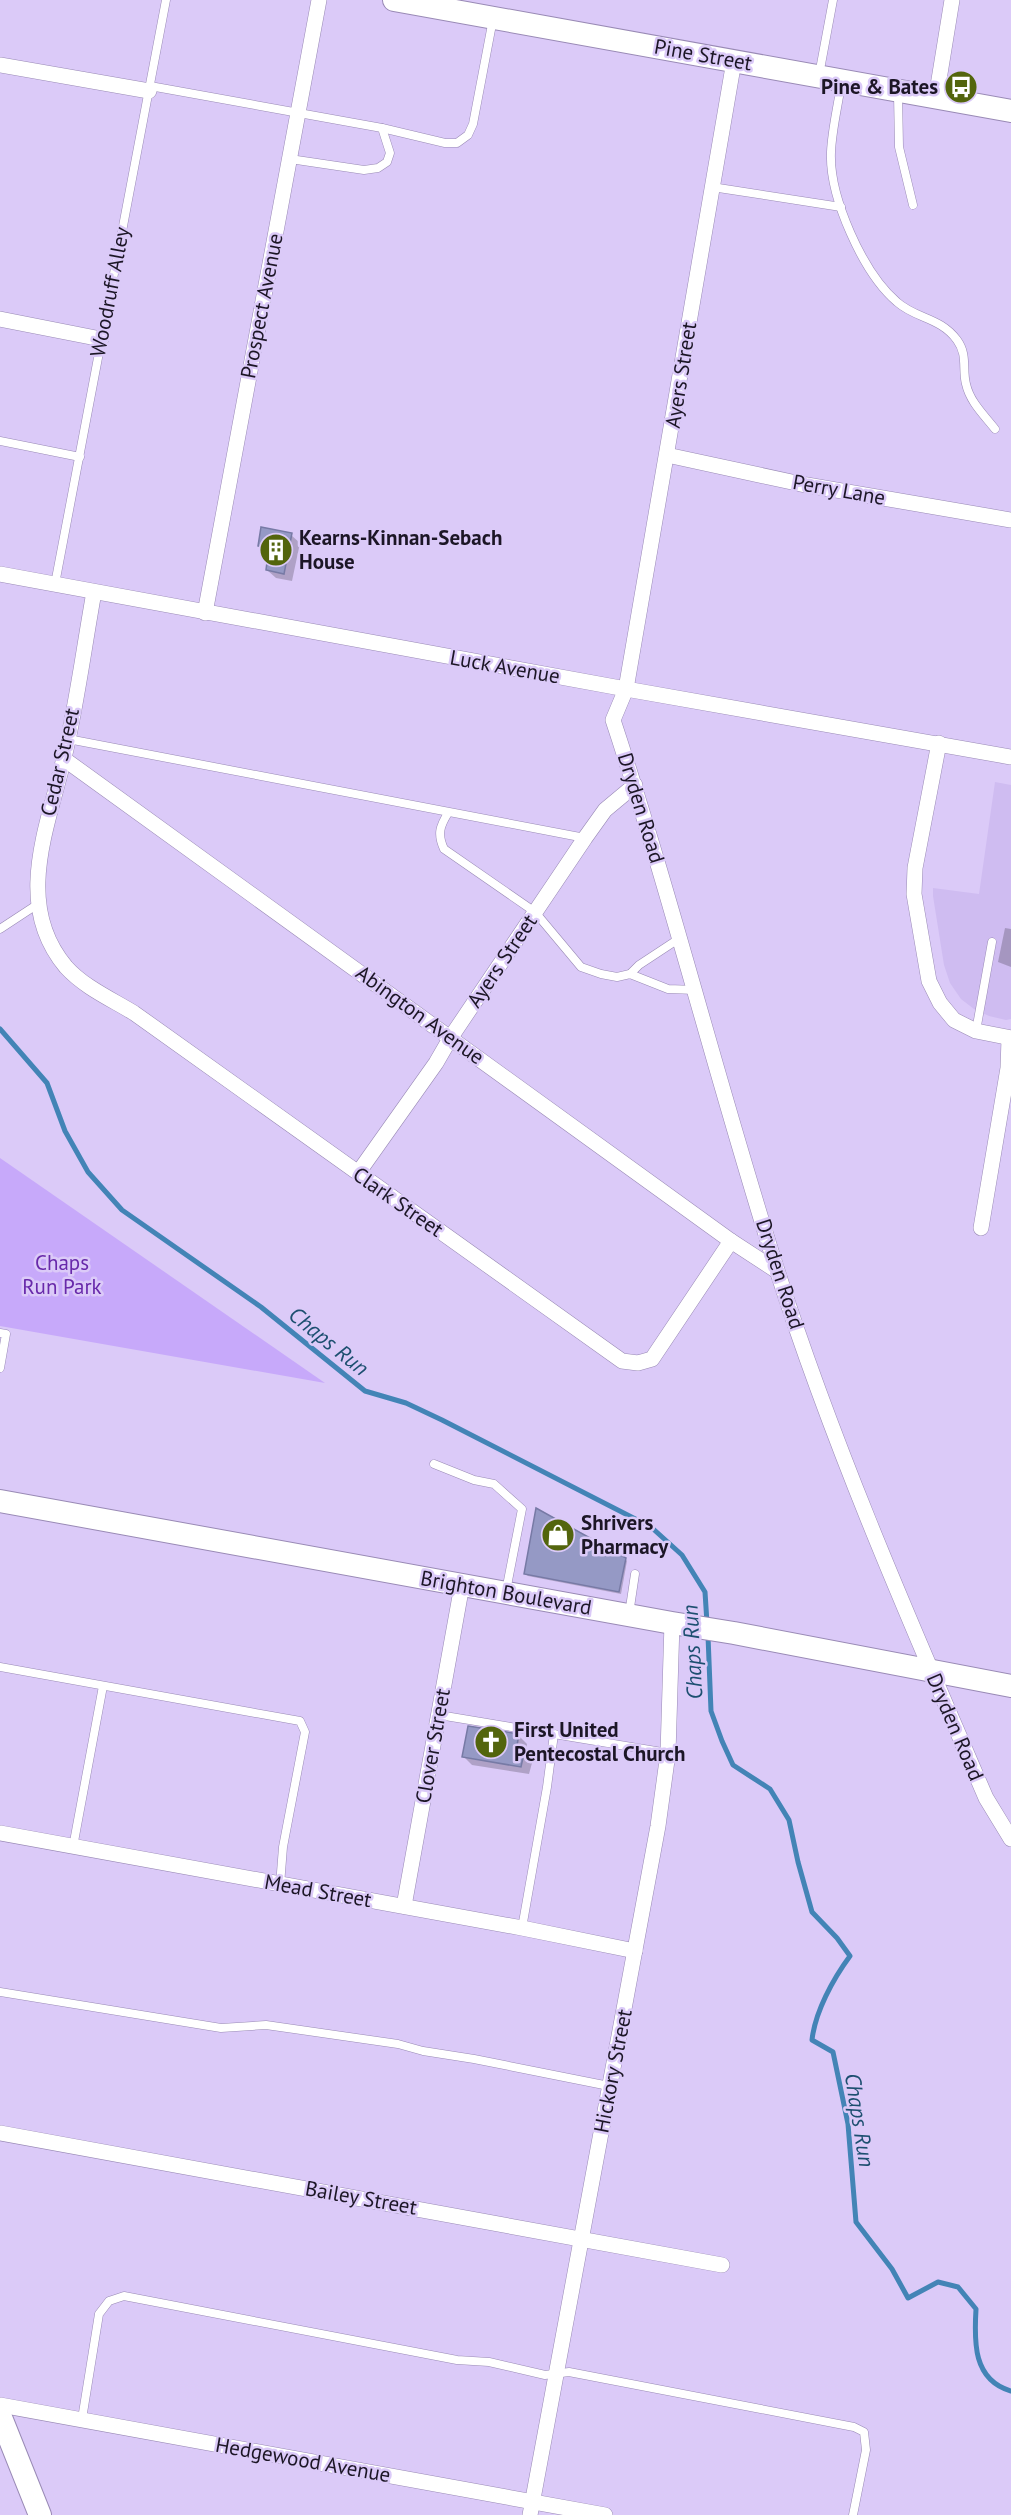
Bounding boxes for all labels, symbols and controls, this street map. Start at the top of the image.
street label: Pine Street [652,33,754,76]
bus stop icon: Pine & Bates [943,69,979,105]
place label: Pine & Bates [821,73,938,100]
street label: Woodruff Alley [84,225,135,359]
street label: Prospect Avenue [234,231,289,381]
street label: Ayers Street [659,320,702,430]
street label: Perry Lane [791,468,888,511]
place label: Kearns-Kinnan-Sebach House [299,524,502,575]
building icon: Kearns-Kinnan-Sebach House [258,532,294,568]
street label: Luck Avenue [448,644,562,689]
street label: Cedar Street [34,705,85,819]
street label: Dryden Road [612,749,671,866]
street label: Ayers Street [460,909,543,1013]
street label: Abington Avenue [351,959,490,1070]
street label: Clark Street [348,1161,449,1243]
street label: Dryden Road [750,1215,811,1332]
park label: Chaps Run Park [22,1249,102,1300]
water label: Chaps Run [283,1300,375,1382]
place label: Shrivers Pharmacy [581,1509,669,1560]
shop icon: Shrivers Pharmacy [540,1517,576,1553]
street label: Brighton Boulevard [418,1564,594,1621]
water label: Chaps Run [676,1604,708,1700]
street label: Dryden Road [921,1669,990,1785]
street label: Clover Street [409,1686,456,1805]
place label: First United Pentecostal Church [514,1716,685,1767]
church icon: First United Pentecostal Church [473,1724,509,1760]
street label: Mead Street [262,1868,374,1913]
street label: Hickory Street [587,2007,638,2135]
water label: Chaps Run [839,2071,881,2169]
street label: Bailey Street [303,2174,419,2221]
street label: Hedgewood Avenue [213,2431,393,2488]

